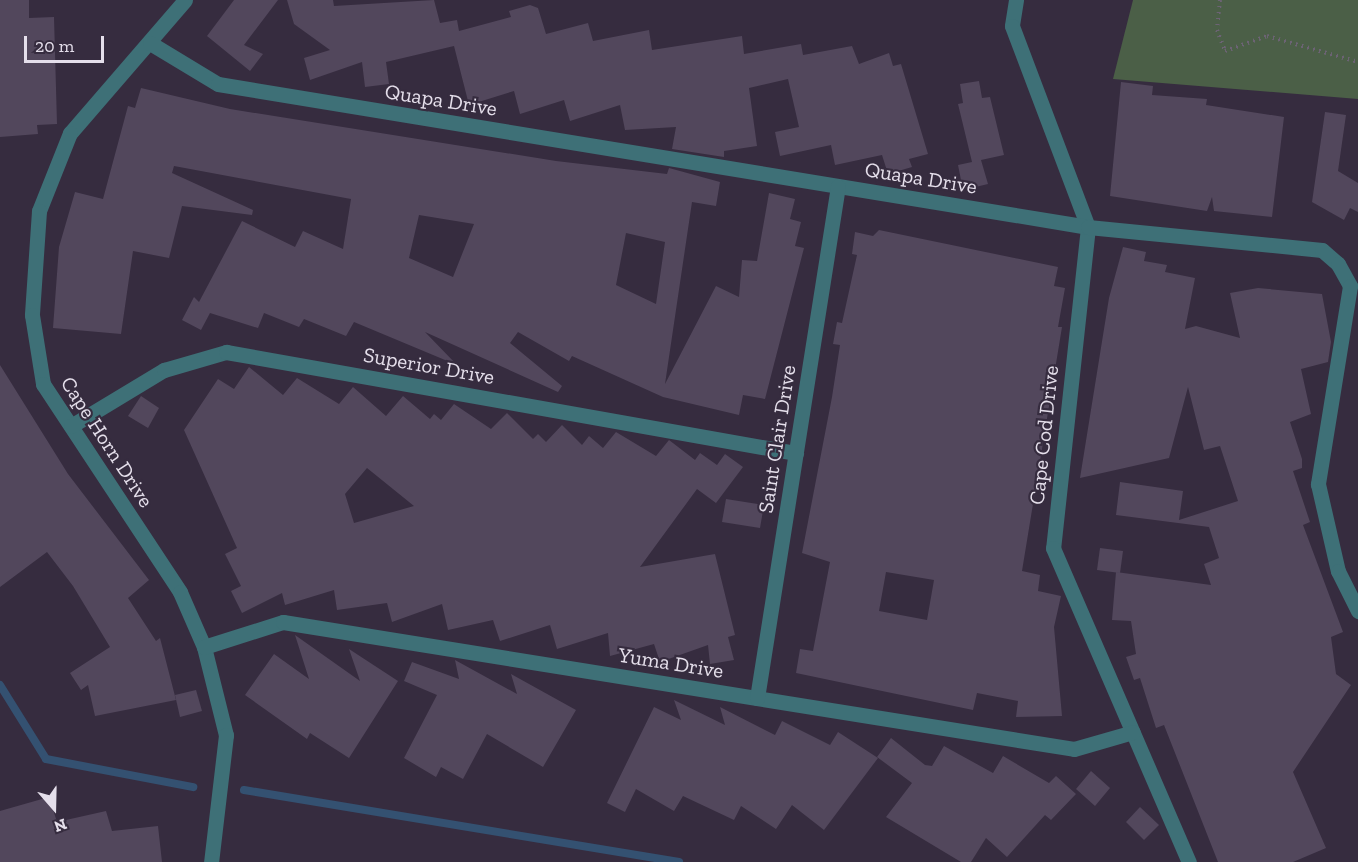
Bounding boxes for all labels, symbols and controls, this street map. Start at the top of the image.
scale bar [27,24,106,62]
text: 20 m [35,35,74,57]
street label: Quapa Drive [383,79,499,121]
street label: Quapa Drive [863,157,979,199]
street label: Superior Drive [361,342,497,390]
street label: Saint Clair Drive [753,363,801,515]
street label: Cape Cod Drive [1024,364,1064,506]
street label: Cape Horn Drive [55,372,159,512]
street label: Yuma Drive [617,642,725,684]
north arrow [24,778,84,838]
text: N [51,814,69,836]

